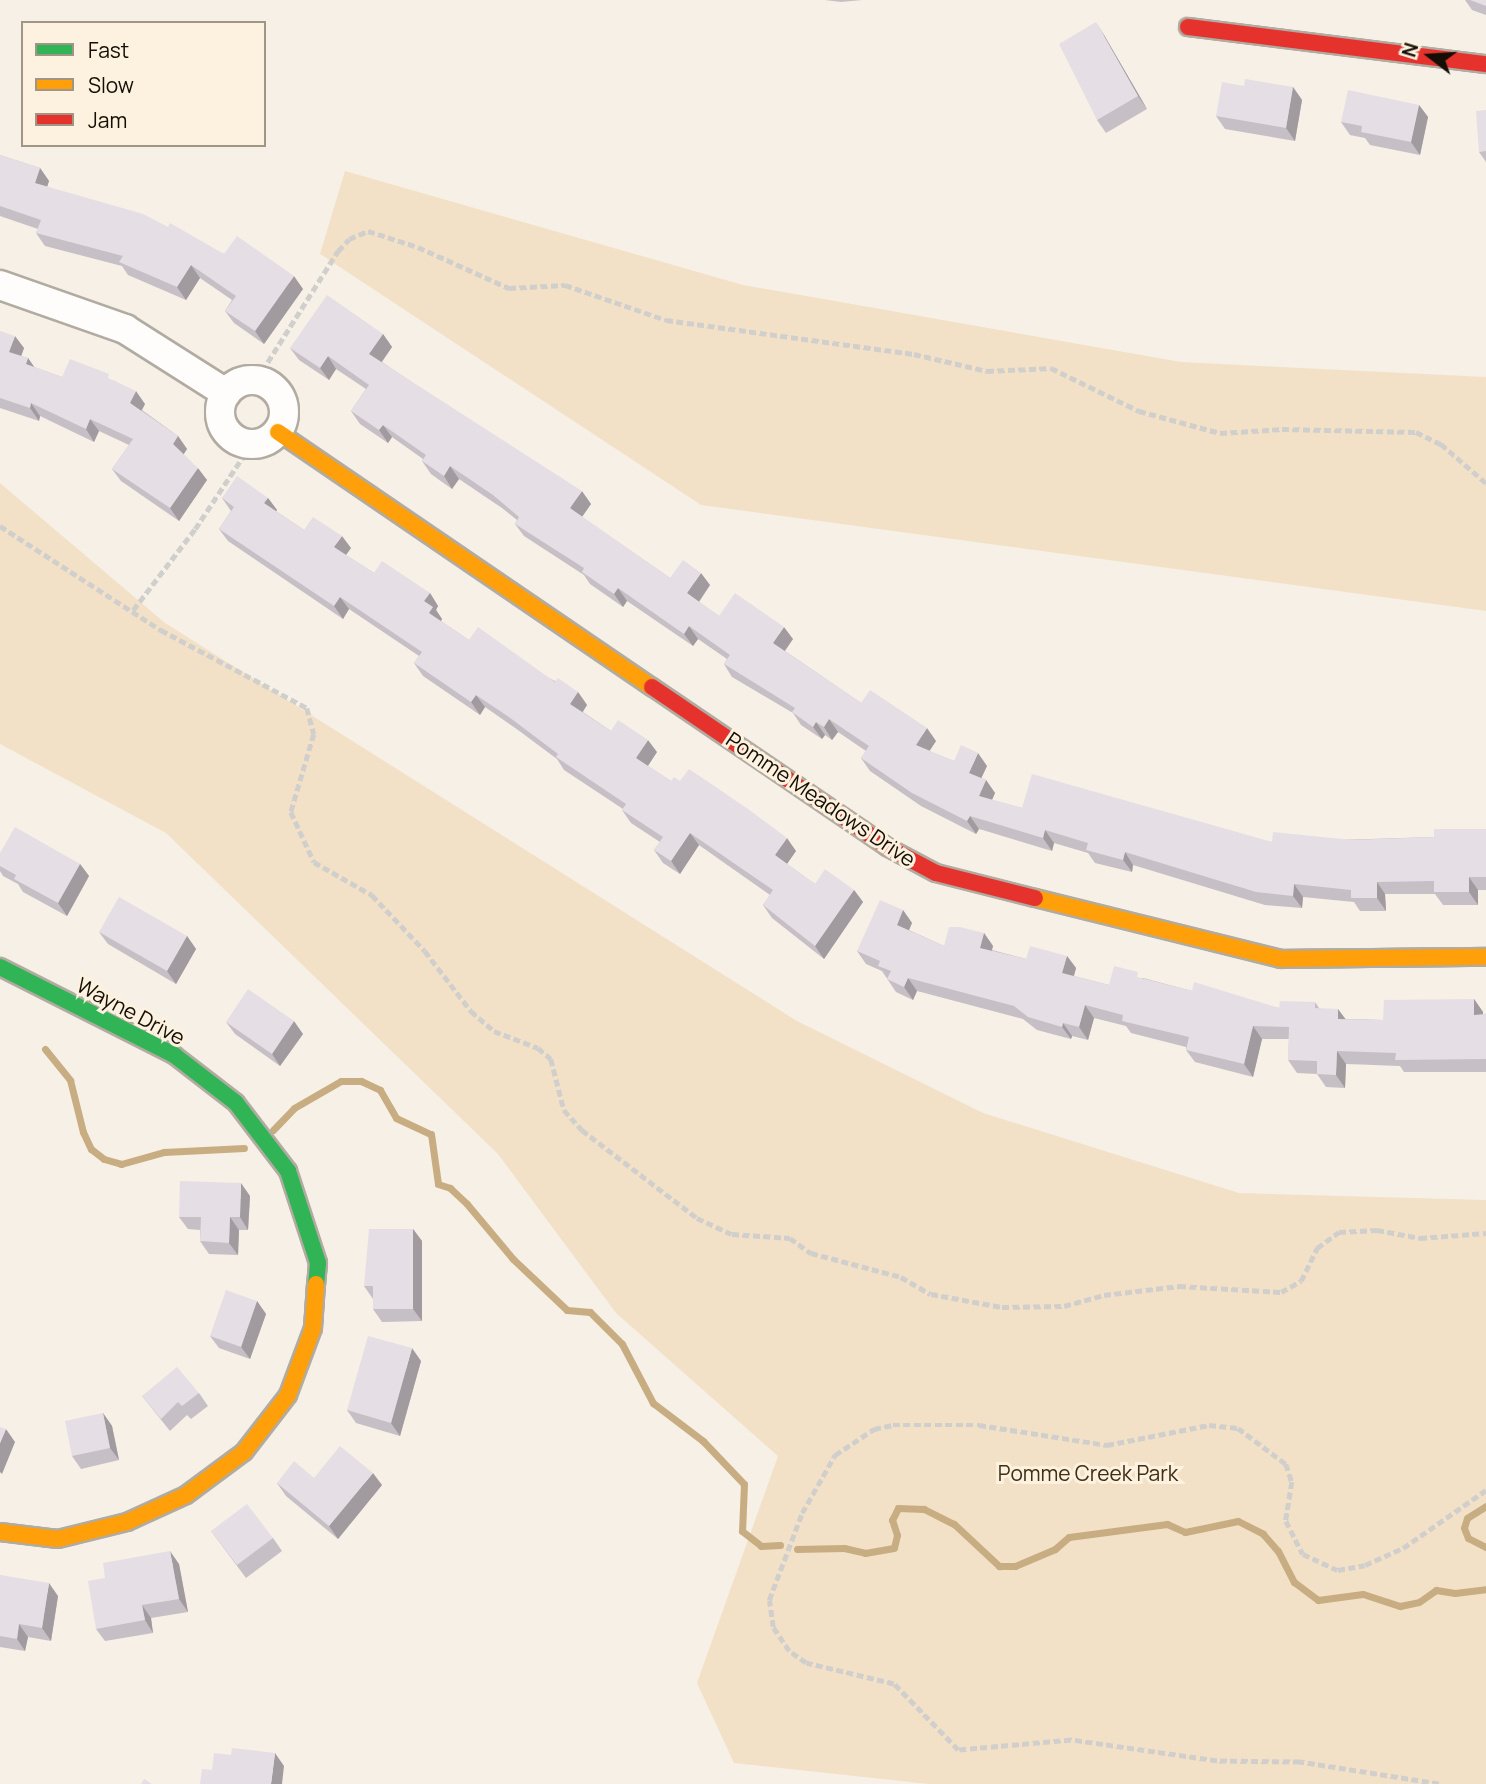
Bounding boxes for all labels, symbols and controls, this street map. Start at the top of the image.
legend [21,21,266,147]
north arrow [1395,21,1465,91]
text: Fast [88,36,129,64]
text: N [1395,40,1424,60]
text: Slow [88,71,134,99]
text: Jam [88,106,127,134]
street label: Pomme Meadows Drive [722,726,920,872]
street label: Wayne Drive [73,972,189,1050]
park label: Pomme Creek Park [998,1460,1178,1486]

